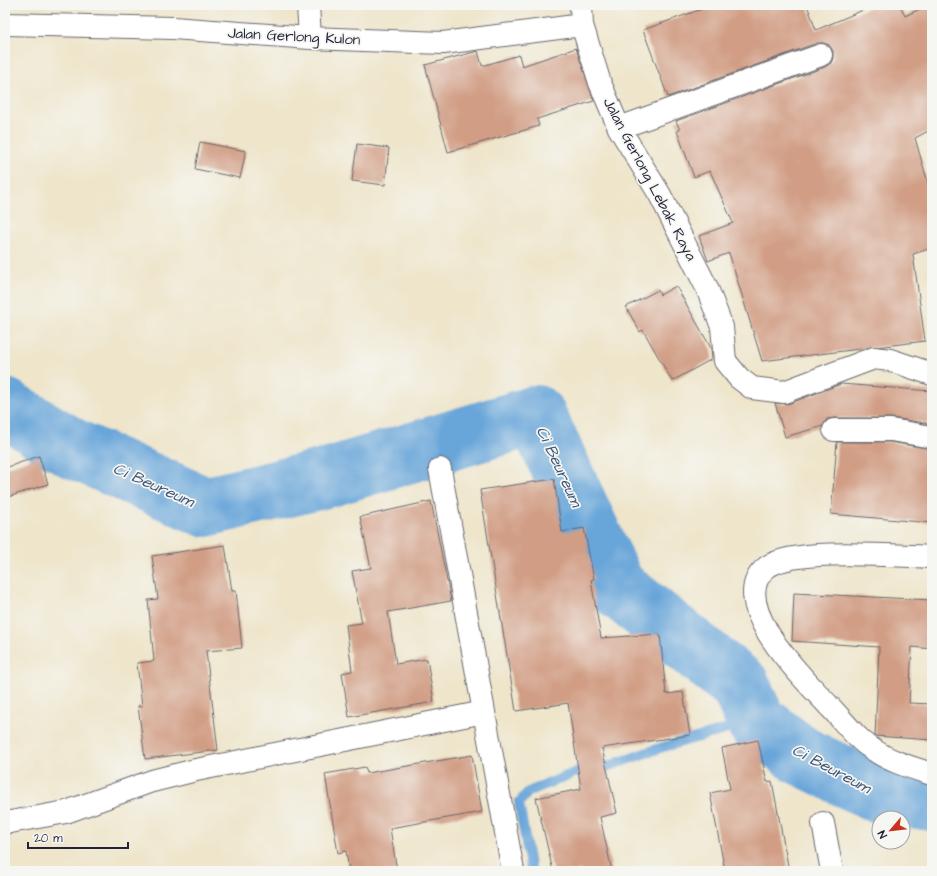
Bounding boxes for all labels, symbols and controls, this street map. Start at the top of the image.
street label: Jalan Gerlong Kulon [227,23,361,51]
street label: Jalan Gerlong Lebak Raya [597,94,702,265]
water label: Ci Beureum [531,423,588,512]
water label: Ci Beureum [110,457,199,513]
water label: Ci Beureum [788,739,876,800]
north arrow [871,810,911,850]
scale bar [28,824,128,850]
text: N [874,828,891,841]
text: 20 m [34,830,63,847]

